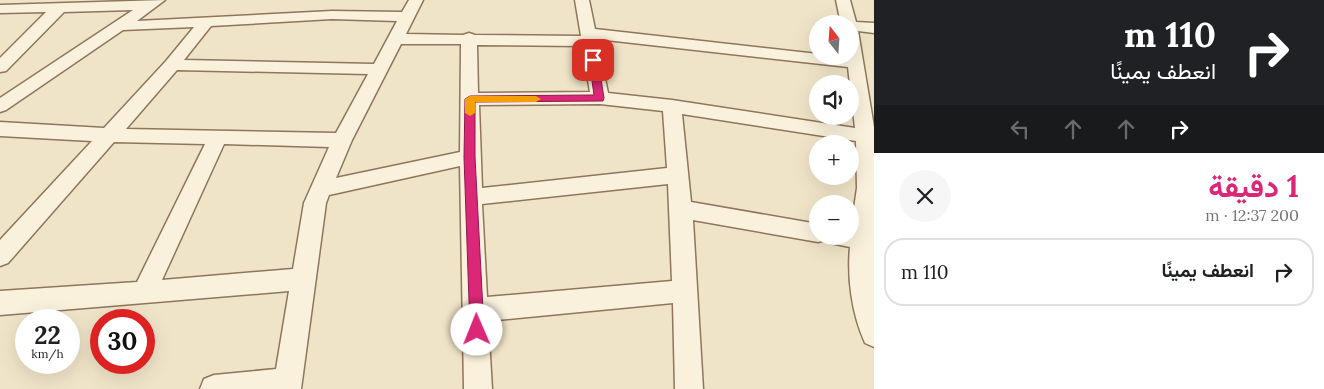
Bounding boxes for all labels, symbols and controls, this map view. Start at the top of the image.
text: 110 m [1124,12,1216,57]
north arrow [809,15,859,65]
map controls [809,15,859,245]
icon: right [1234,20,1299,85]
pin [572,39,614,81]
icon: arrive [579,46,607,74]
text: انعطف يمينًا [1110,57,1216,85]
button: sound [809,75,859,125]
icon: left [1006,115,1034,143]
icon: ahead [1059,115,1087,143]
icon: ahead [1112,115,1140,143]
icon: right [1165,115,1193,143]
button: + [809,135,859,185]
text: 1 دقيقة [1208,167,1299,205]
button: close [899,170,951,222]
button: − [809,195,859,245]
text: 200 m · 12:37 [1205,205,1299,225]
text: انعطف يمينًا [1161,258,1254,282]
icon: right [1269,258,1297,286]
text: 110 m [901,260,949,284]
position arrow [450,303,502,355]
speed limit sign: 30 [90,309,155,374]
text: 22 [34,319,61,351]
text: km/h [31,346,64,361]

